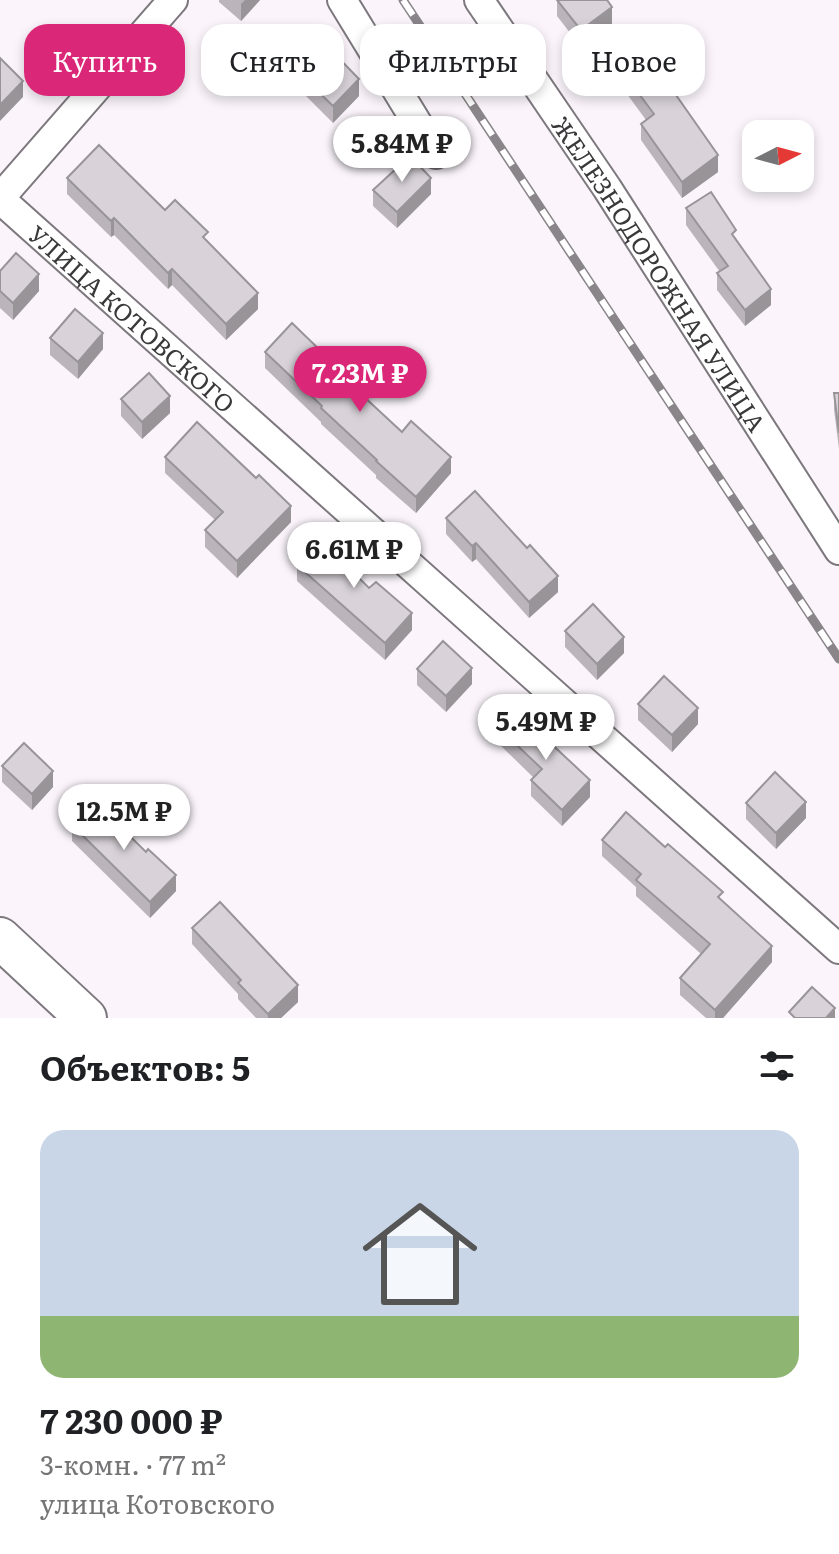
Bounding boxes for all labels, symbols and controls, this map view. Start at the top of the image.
chip: Купить [24,24,185,96]
chip: Снять [201,24,344,96]
chip: Фильтры [360,24,546,96]
chip: Новое [562,24,705,96]
street label: ЖЕЛЕЗНОДОРОЖНАЯ УЛИЦА [545,109,776,438]
pin: 5.84M ₽ [328,116,476,184]
north arrow [742,120,814,192]
map controls [742,120,814,192]
text: 5.84M ₽ [351,122,453,161]
street label: УЛИЦА КОТОВСКОГО [22,216,244,419]
pin: 7.23M ₽ [286,346,434,414]
text: 7.23M ₽ [312,352,408,391]
pin: 6.61M ₽ [280,522,428,590]
text: 6.61M ₽ [305,528,403,567]
pin: 5.49M ₽ [472,694,620,762]
text: 5.49M ₽ [496,700,596,739]
pin: 12.5M ₽ [50,784,198,852]
text: 12.5M ₽ [76,790,172,829]
text: Объектов: 5 [40,1041,250,1091]
icon: filters [755,1044,799,1088]
icon: home [348,1182,492,1326]
text: 7 230 000 ₽ [40,1394,223,1444]
text: 3-комн. · 77 m² [40,1444,226,1483]
text: улица Котовского [40,1483,275,1522]

